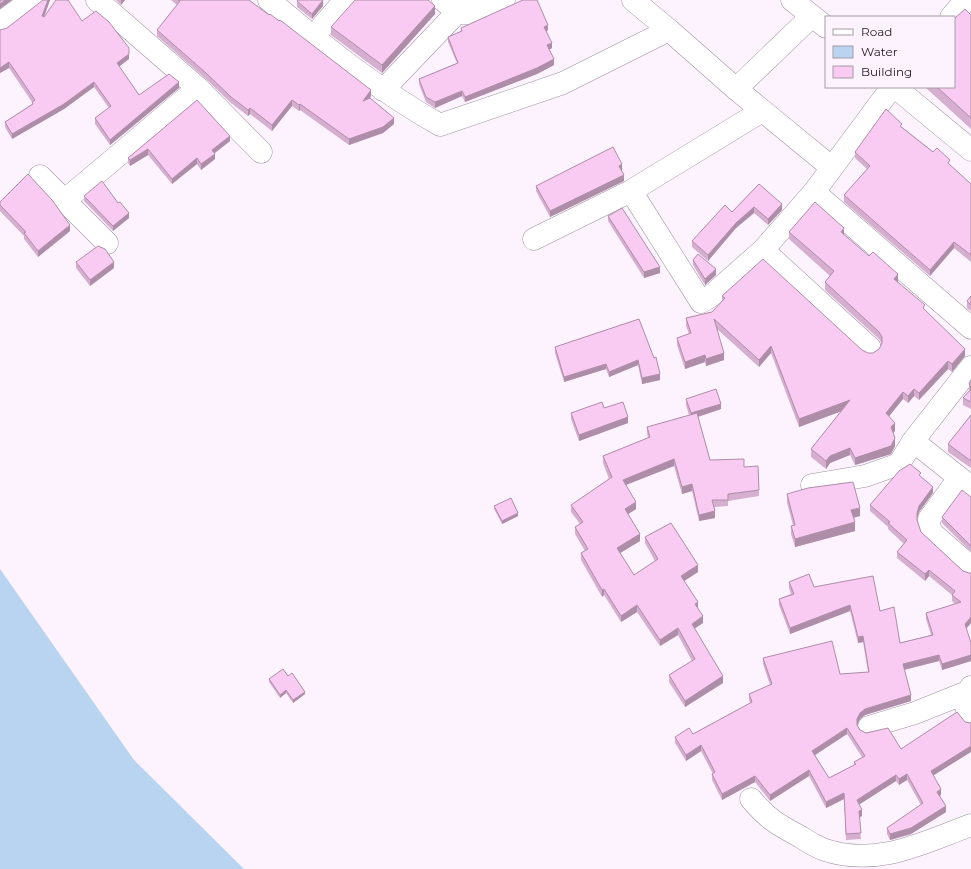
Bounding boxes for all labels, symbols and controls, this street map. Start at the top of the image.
legend [825,16,955,88]
text: Road [861,24,892,39]
text: Water [861,44,898,59]
text: Building [861,64,912,79]

